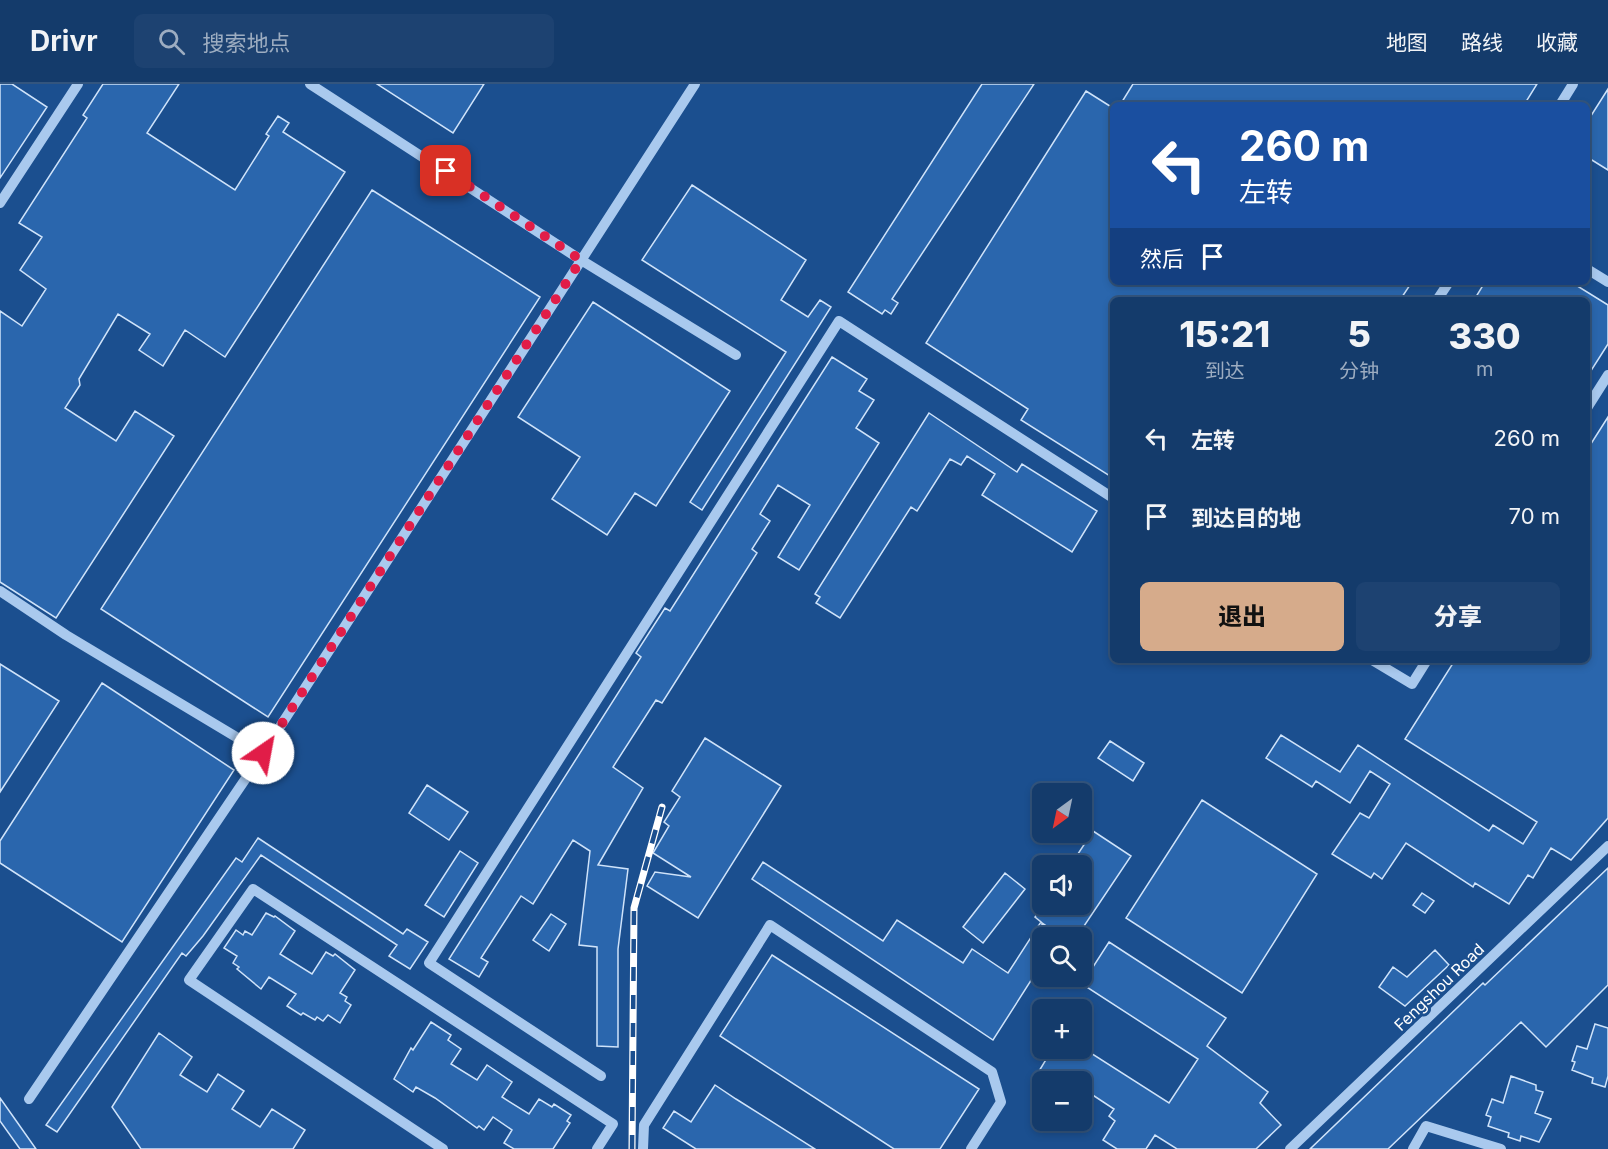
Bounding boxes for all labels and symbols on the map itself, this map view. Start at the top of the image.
pin [420,145,471,196]
position arrow [231,721,295,785]
north arrow [1032,783,1092,843]
street label: Fengshou Road [1390,939,1488,1035]

